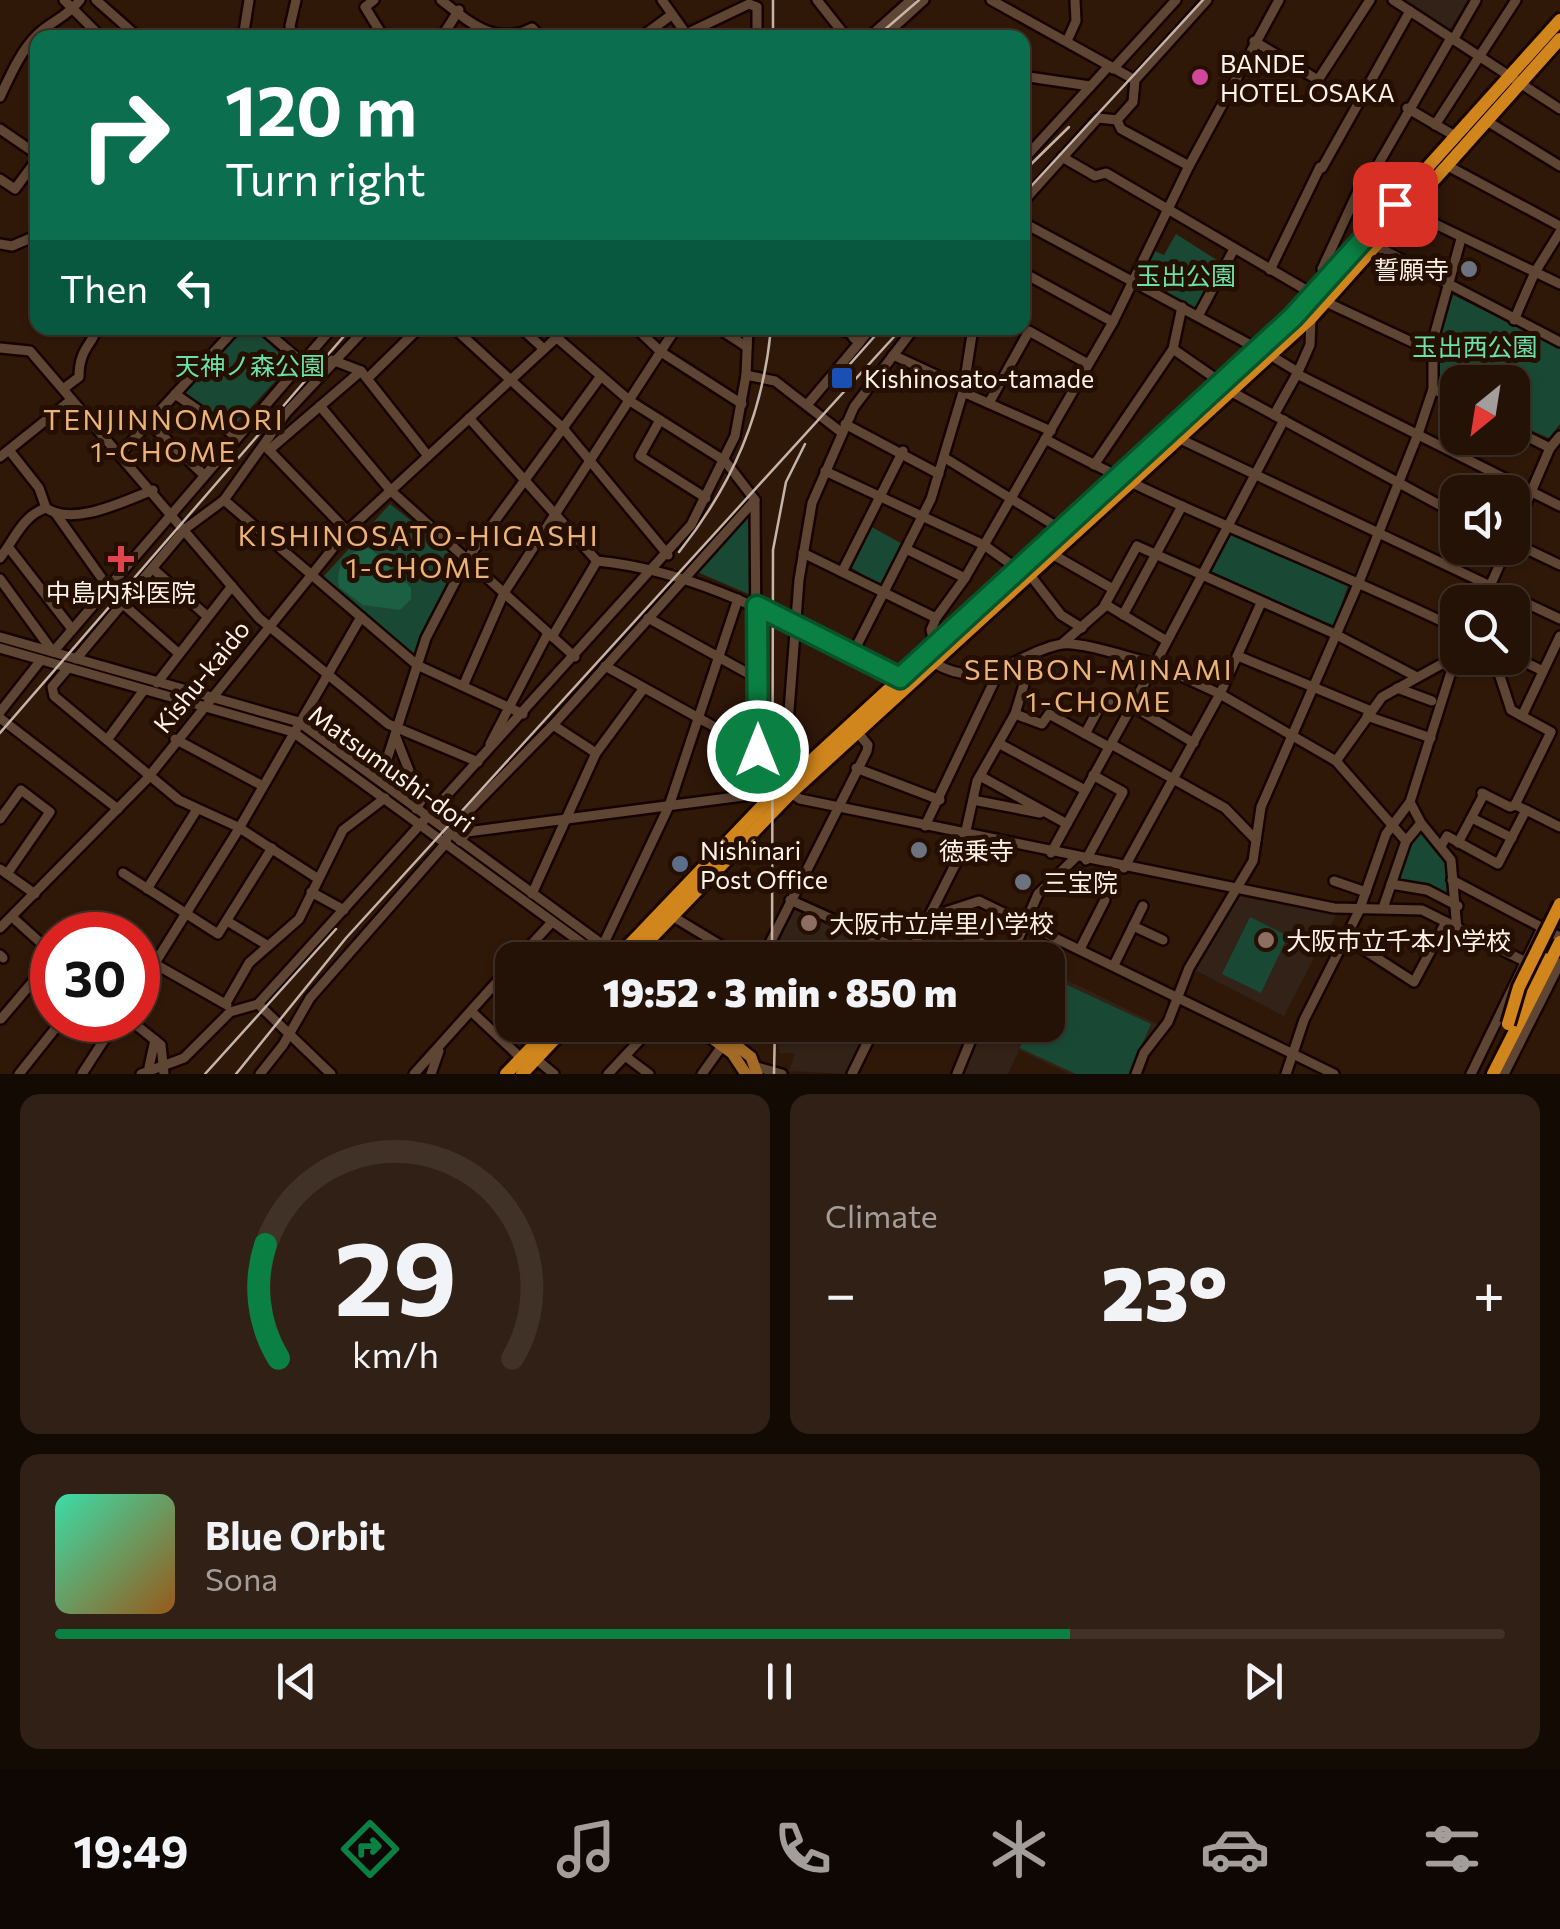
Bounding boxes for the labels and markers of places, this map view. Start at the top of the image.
place label: BANDE HOTEL OSAKA [1220,48,1395,107]
marker: BANDE HOTEL OSAKA [1189,66,1211,88]
pin [1353,162,1438,247]
place label: 誓願寺 [1374,254,1449,284]
marker: 誓願寺 [1458,258,1480,280]
place label: Kishinosato-tamade [864,363,1094,393]
marker: Kishinosato-tamade [829,365,855,391]
marker: 中島内科医院 [108,546,134,572]
place label: 中島内科医院 [46,577,196,607]
place label: Nishinari Post Office [700,835,828,894]
place label: 徳乗寺 [939,835,1014,865]
marker: 徳乗寺 [908,839,930,861]
marker: Nishinari Post Office [669,853,691,875]
place label: 三宝院 [1043,867,1118,897]
marker: 三宝院 [1012,871,1034,893]
place label: 大阪市立岸里小学校 [829,908,1054,938]
marker: 大阪市立岸里小学校 [798,912,820,934]
place label: 大阪市立千本小学校 [1286,925,1511,955]
marker: 大阪市立千本小学校 [1255,929,1277,951]

